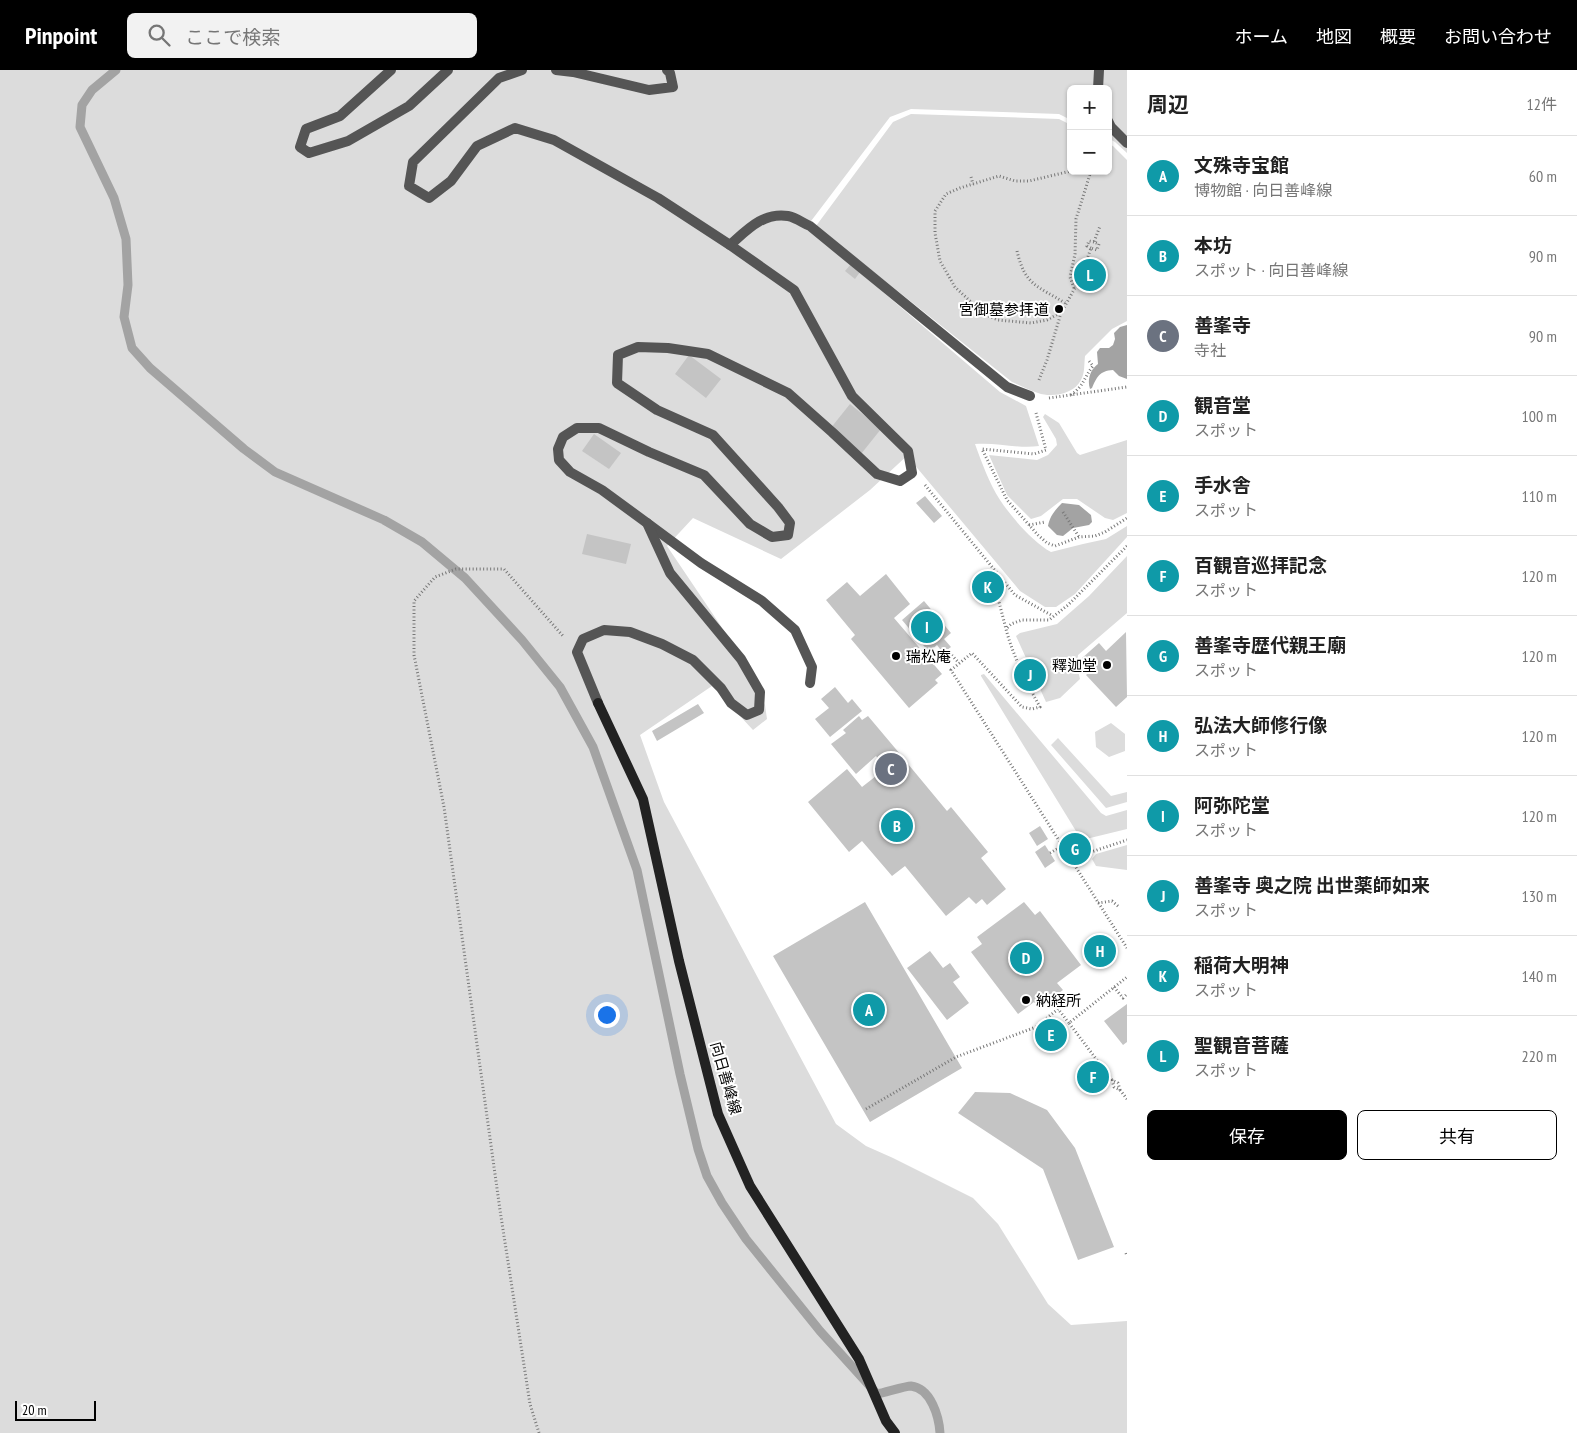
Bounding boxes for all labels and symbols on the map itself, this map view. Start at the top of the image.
pin: L [1074,256,1106,294]
place label: 宮御墓参拝道 [959,300,1049,319]
marker: 宮御墓参拝道 [1053,303,1065,315]
pin: K [972,568,1004,606]
pin: I [911,608,943,646]
place label: 瑞松庵 [906,647,951,666]
marker: 瑞松庵 [890,650,902,662]
pin: J [1014,656,1046,694]
place label: 釋迦堂 [1052,656,1097,675]
marker: 釋迦堂 [1101,659,1113,671]
pin: C [875,750,907,788]
pin: B [881,807,913,845]
pin: G [1059,830,1091,868]
pin: H [1084,932,1116,970]
pin: D [1010,939,1042,977]
pin: A [853,991,885,1029]
place label: 納経所 [1036,991,1081,1010]
marker: 納経所 [1020,994,1032,1006]
your location [594,1002,620,1028]
pin: E [1035,1016,1067,1054]
street label: 向日善峰線 [707,1039,745,1117]
pin: F [1077,1058,1109,1096]
scale bar [15,1398,96,1421]

